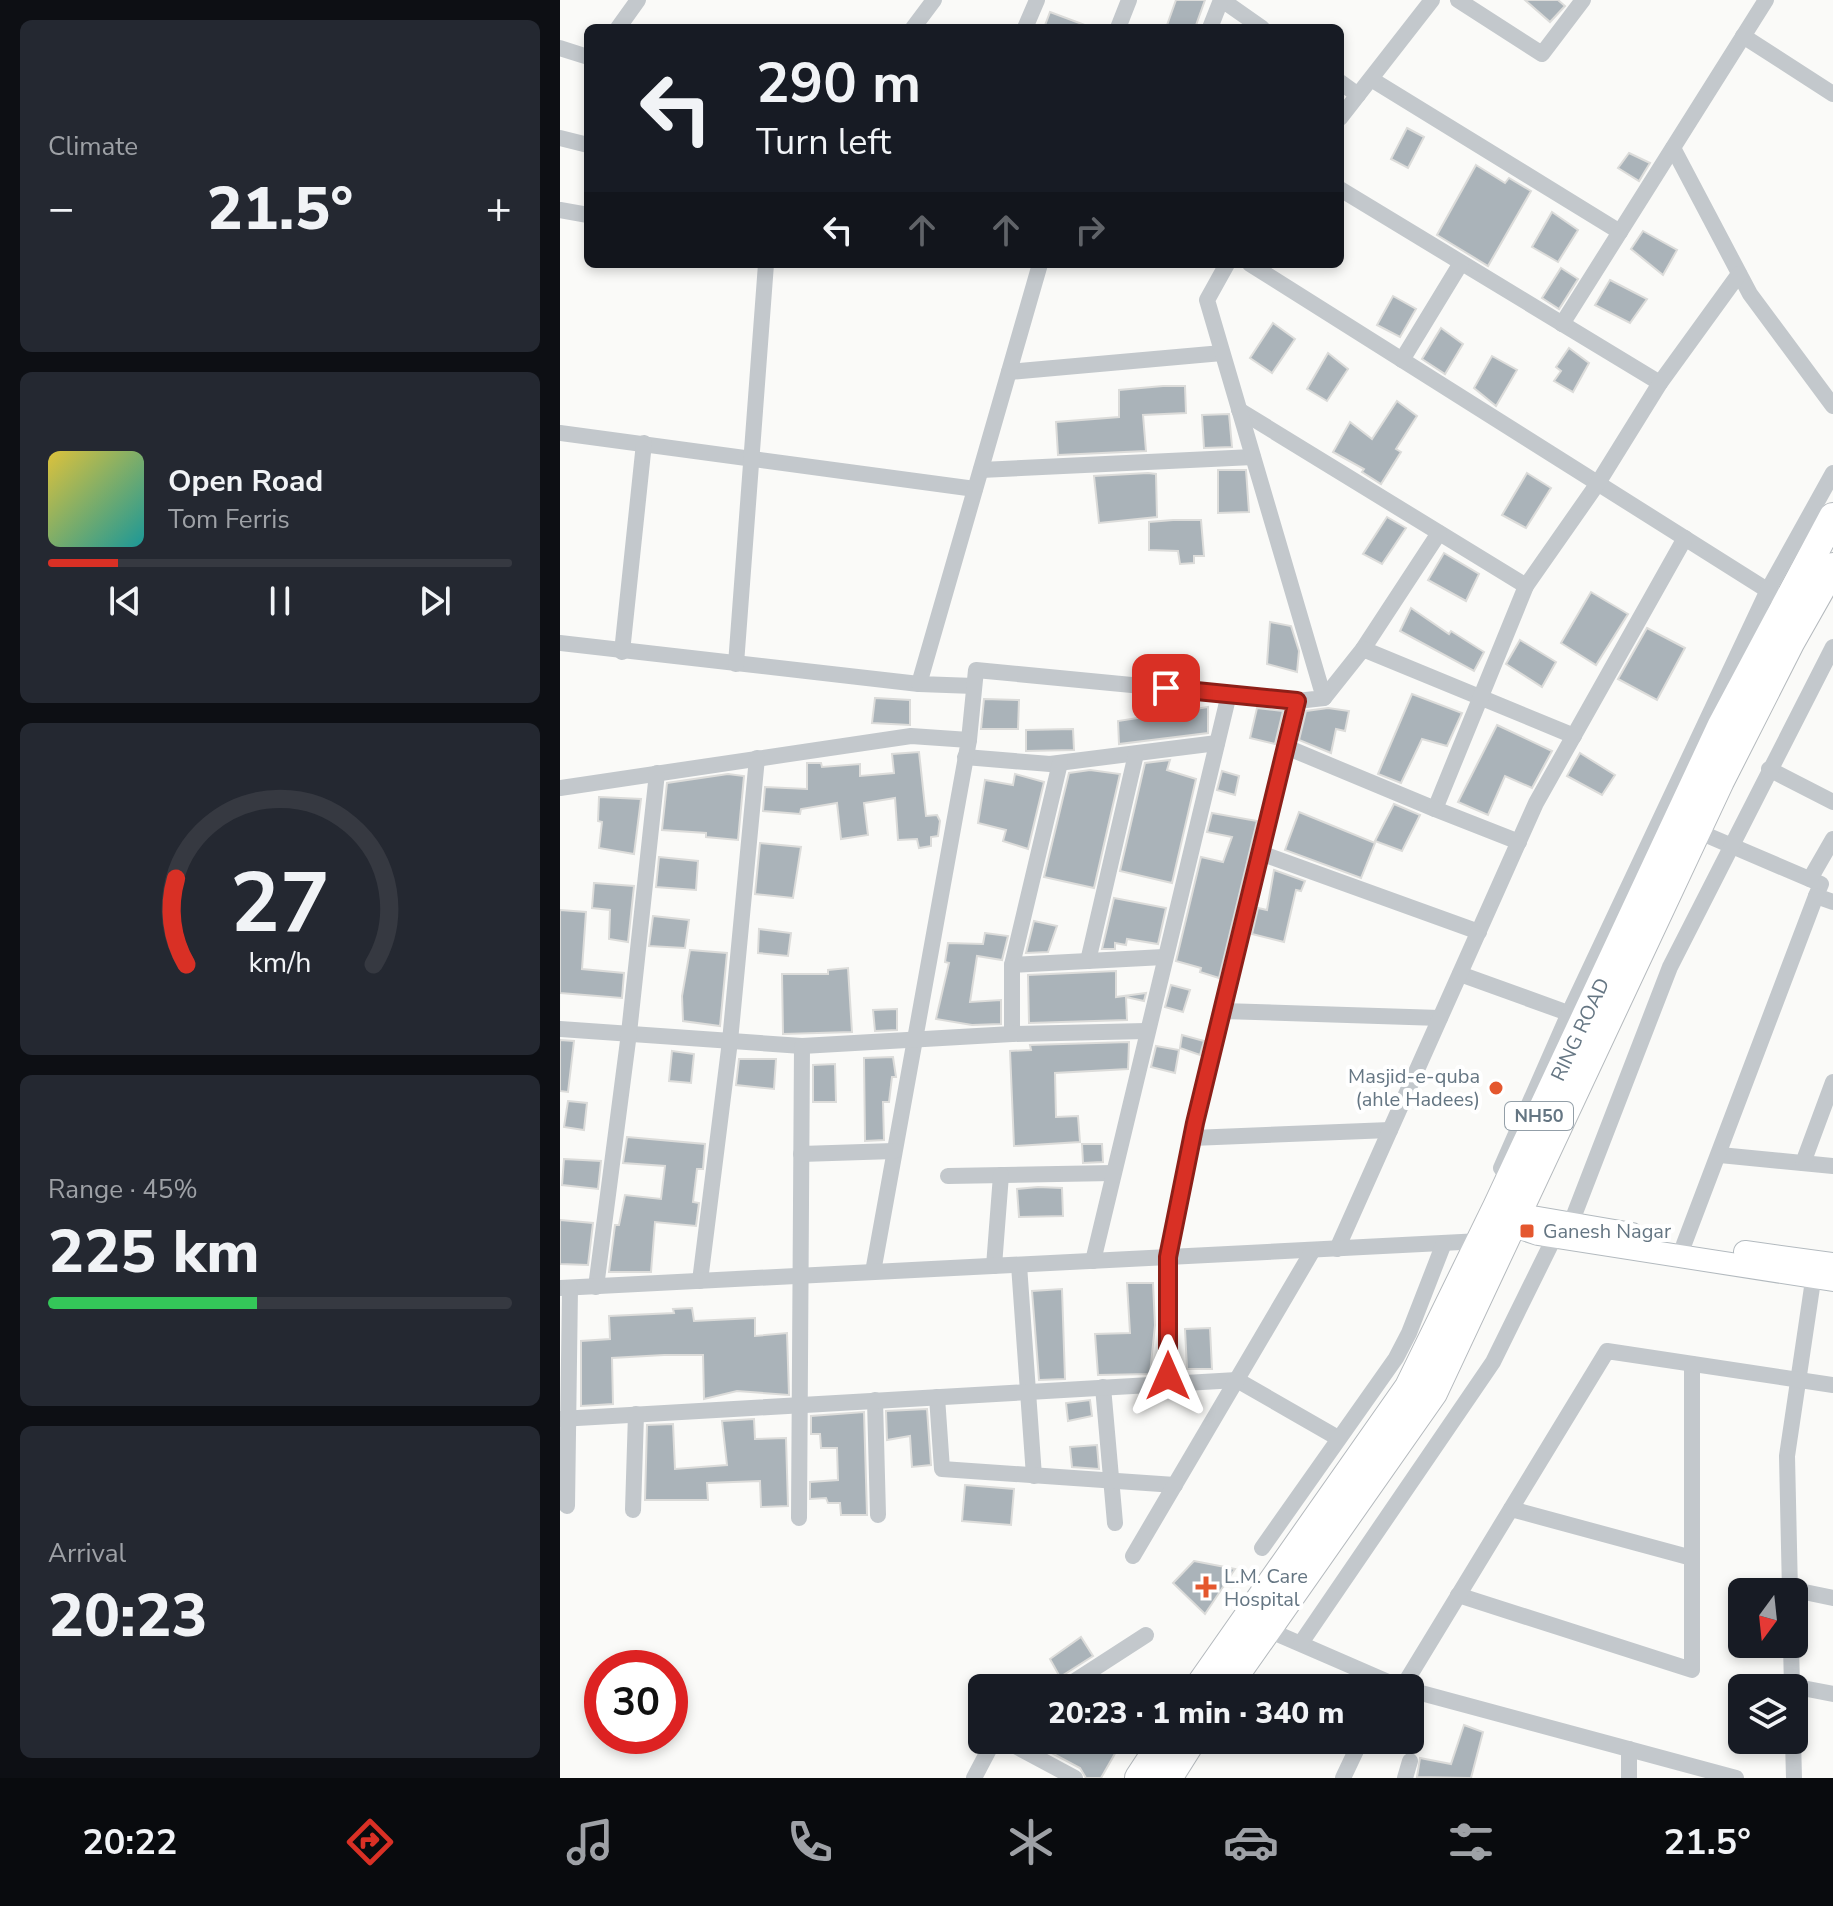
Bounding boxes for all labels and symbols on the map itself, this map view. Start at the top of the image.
pin [1132,654,1200,722]
street label: RING ROAD [1544,973,1616,1085]
place label: Masjid-e-quba (ahle Hadees) [1348,1063,1480,1113]
marker: Masjid-e-quba (ahle Hadees) [1487,1079,1505,1097]
road number: NH50 [1505,1102,1573,1130]
place label: Ganesh Nagar [1543,1218,1671,1245]
marker: Ganesh Nagar [1518,1222,1536,1240]
position arrow [1126,1334,1210,1418]
place label: L.M. Care Hospital [1224,1563,1308,1613]
marker: L.M. Care Hospital [1195,1576,1217,1598]
north arrow [1728,1578,1808,1658]
speed limit sign: 30 [584,1650,688,1754]

